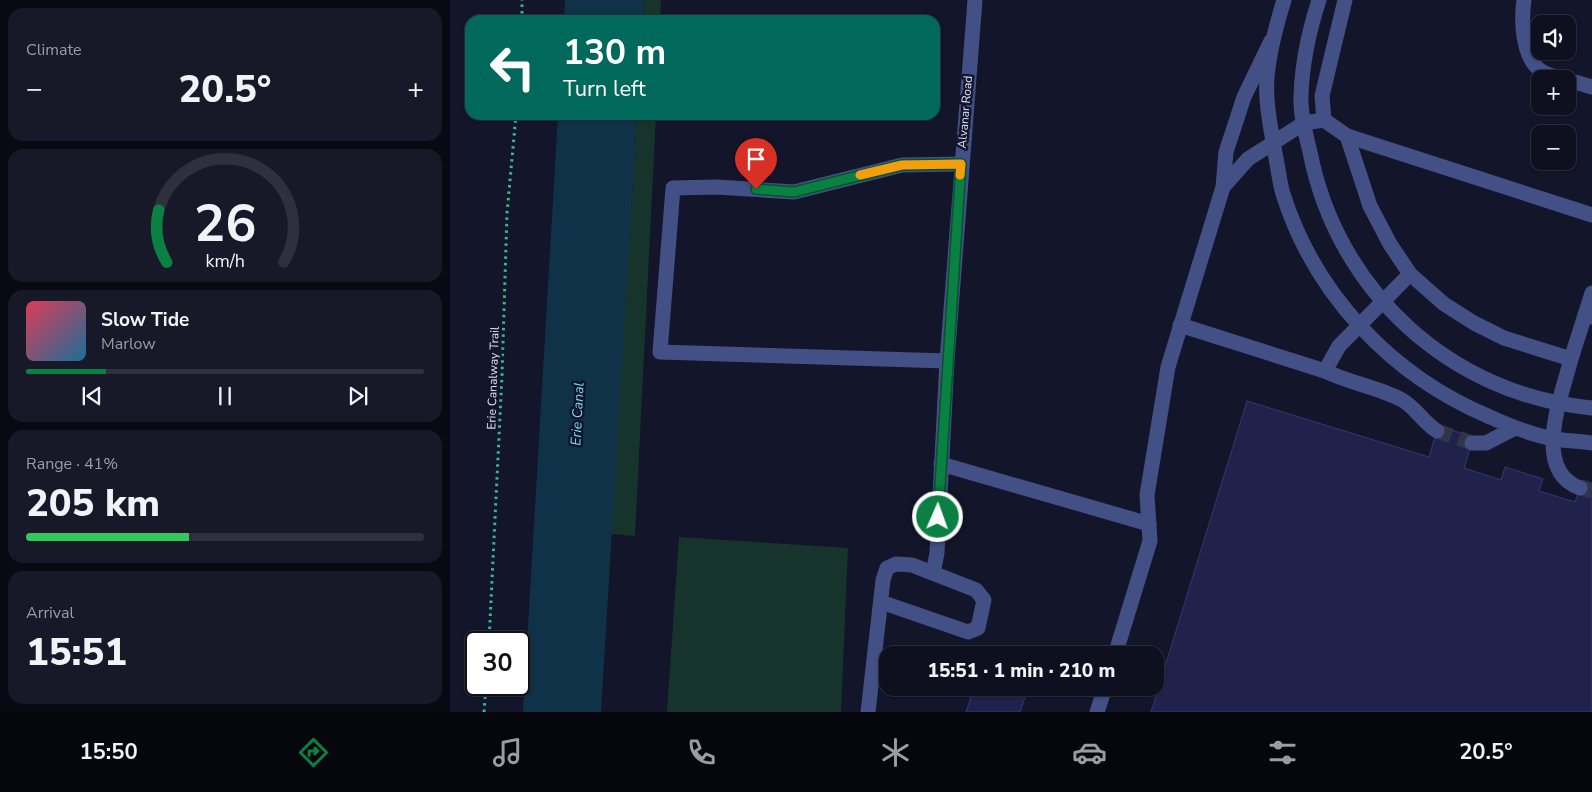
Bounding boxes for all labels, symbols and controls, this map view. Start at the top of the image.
map controls [1531,15,1576,170]
button: sound [1531,15,1576,60]
text: 130 m [563,29,666,76]
icon: left [480,35,545,100]
text: Climate [26,39,81,61]
text: 20.5° [179,64,271,115]
text: − [26,70,43,108]
text: + [407,70,424,108]
button: + [1531,70,1576,115]
text: Turn left [563,74,646,104]
street label: Alvanar Road [954,75,976,149]
button: − [1531,125,1576,170]
pin [735,138,777,189]
icon: arrive [742,145,770,173]
text: 26 [194,188,256,259]
text: km/h [205,249,245,273]
text: Slow Tide [101,307,189,333]
street label: Erie Canalway Trail [483,326,503,430]
text: Marlow [101,333,156,355]
icon: previous [78,382,106,410]
icon: pause [211,382,239,410]
icon: next [344,382,372,410]
water label: Erie Canal [566,382,589,446]
text: Range · 41% [26,453,118,475]
text: 205 km [26,478,160,529]
position arrow [911,490,963,542]
text: Arrival [26,602,74,624]
text: 15:51 [26,627,127,678]
speed limit sign: 30 [465,631,530,696]
text: 15:51 · 1 min · 210 m [928,658,1115,684]
icon: directions [296,735,331,770]
icon: music [490,735,525,770]
icon: phone [684,735,719,770]
icon: climate [878,735,913,770]
icon: car [1072,735,1107,770]
icon: filters [1265,735,1300,770]
text: 15:50 [79,737,138,767]
text: 20.5° [1459,737,1513,767]

